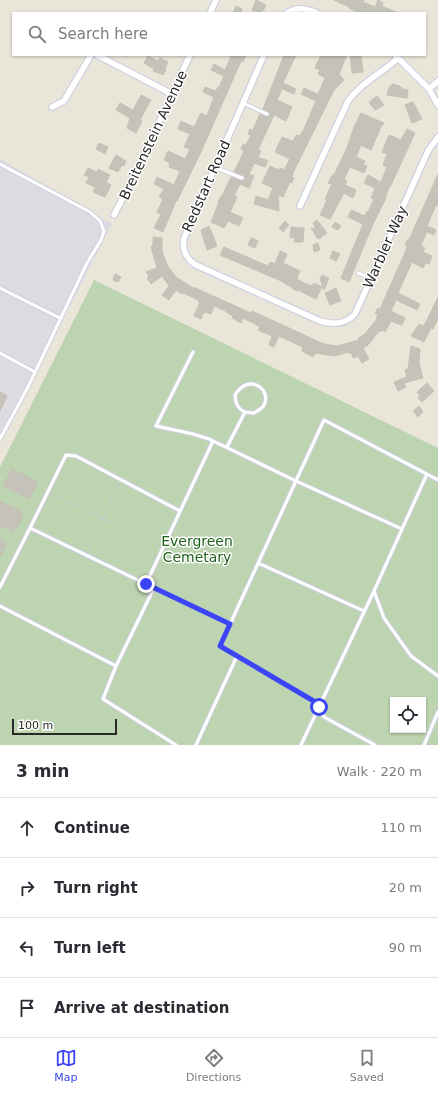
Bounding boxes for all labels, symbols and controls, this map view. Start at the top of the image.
search box [12,12,426,56]
icon: search [26,23,48,45]
text: Search here [58,25,148,43]
street label: Breitenstein Avenue [116,68,190,202]
street label: Redstart Road [179,138,233,234]
street label: Warbler Way [360,203,410,291]
park label: Evergreen Cemetary [161,533,233,565]
route end [137,575,155,593]
map controls [390,697,426,733]
button: locate [390,697,426,733]
route start [310,698,328,716]
scale bar [12,717,117,736]
text: 100 m [18,719,53,732]
text: 3 min [16,761,69,781]
text: Walk · 220 m [337,764,422,779]
icon: ahead [16,817,38,839]
text: Continue [54,819,130,837]
text: 110 m [380,820,422,835]
icon: right [16,877,38,899]
text: Turn right [54,879,138,897]
text: 20 m [389,880,422,895]
icon: left [16,937,38,959]
text: Turn left [54,939,126,957]
text: 90 m [389,940,422,955]
icon: arrive [16,997,38,1019]
text: Arrive at destination [54,999,229,1017]
tab: Map [54,1047,77,1084]
tab: Directions [186,1047,241,1084]
tab: Saved [350,1047,384,1084]

